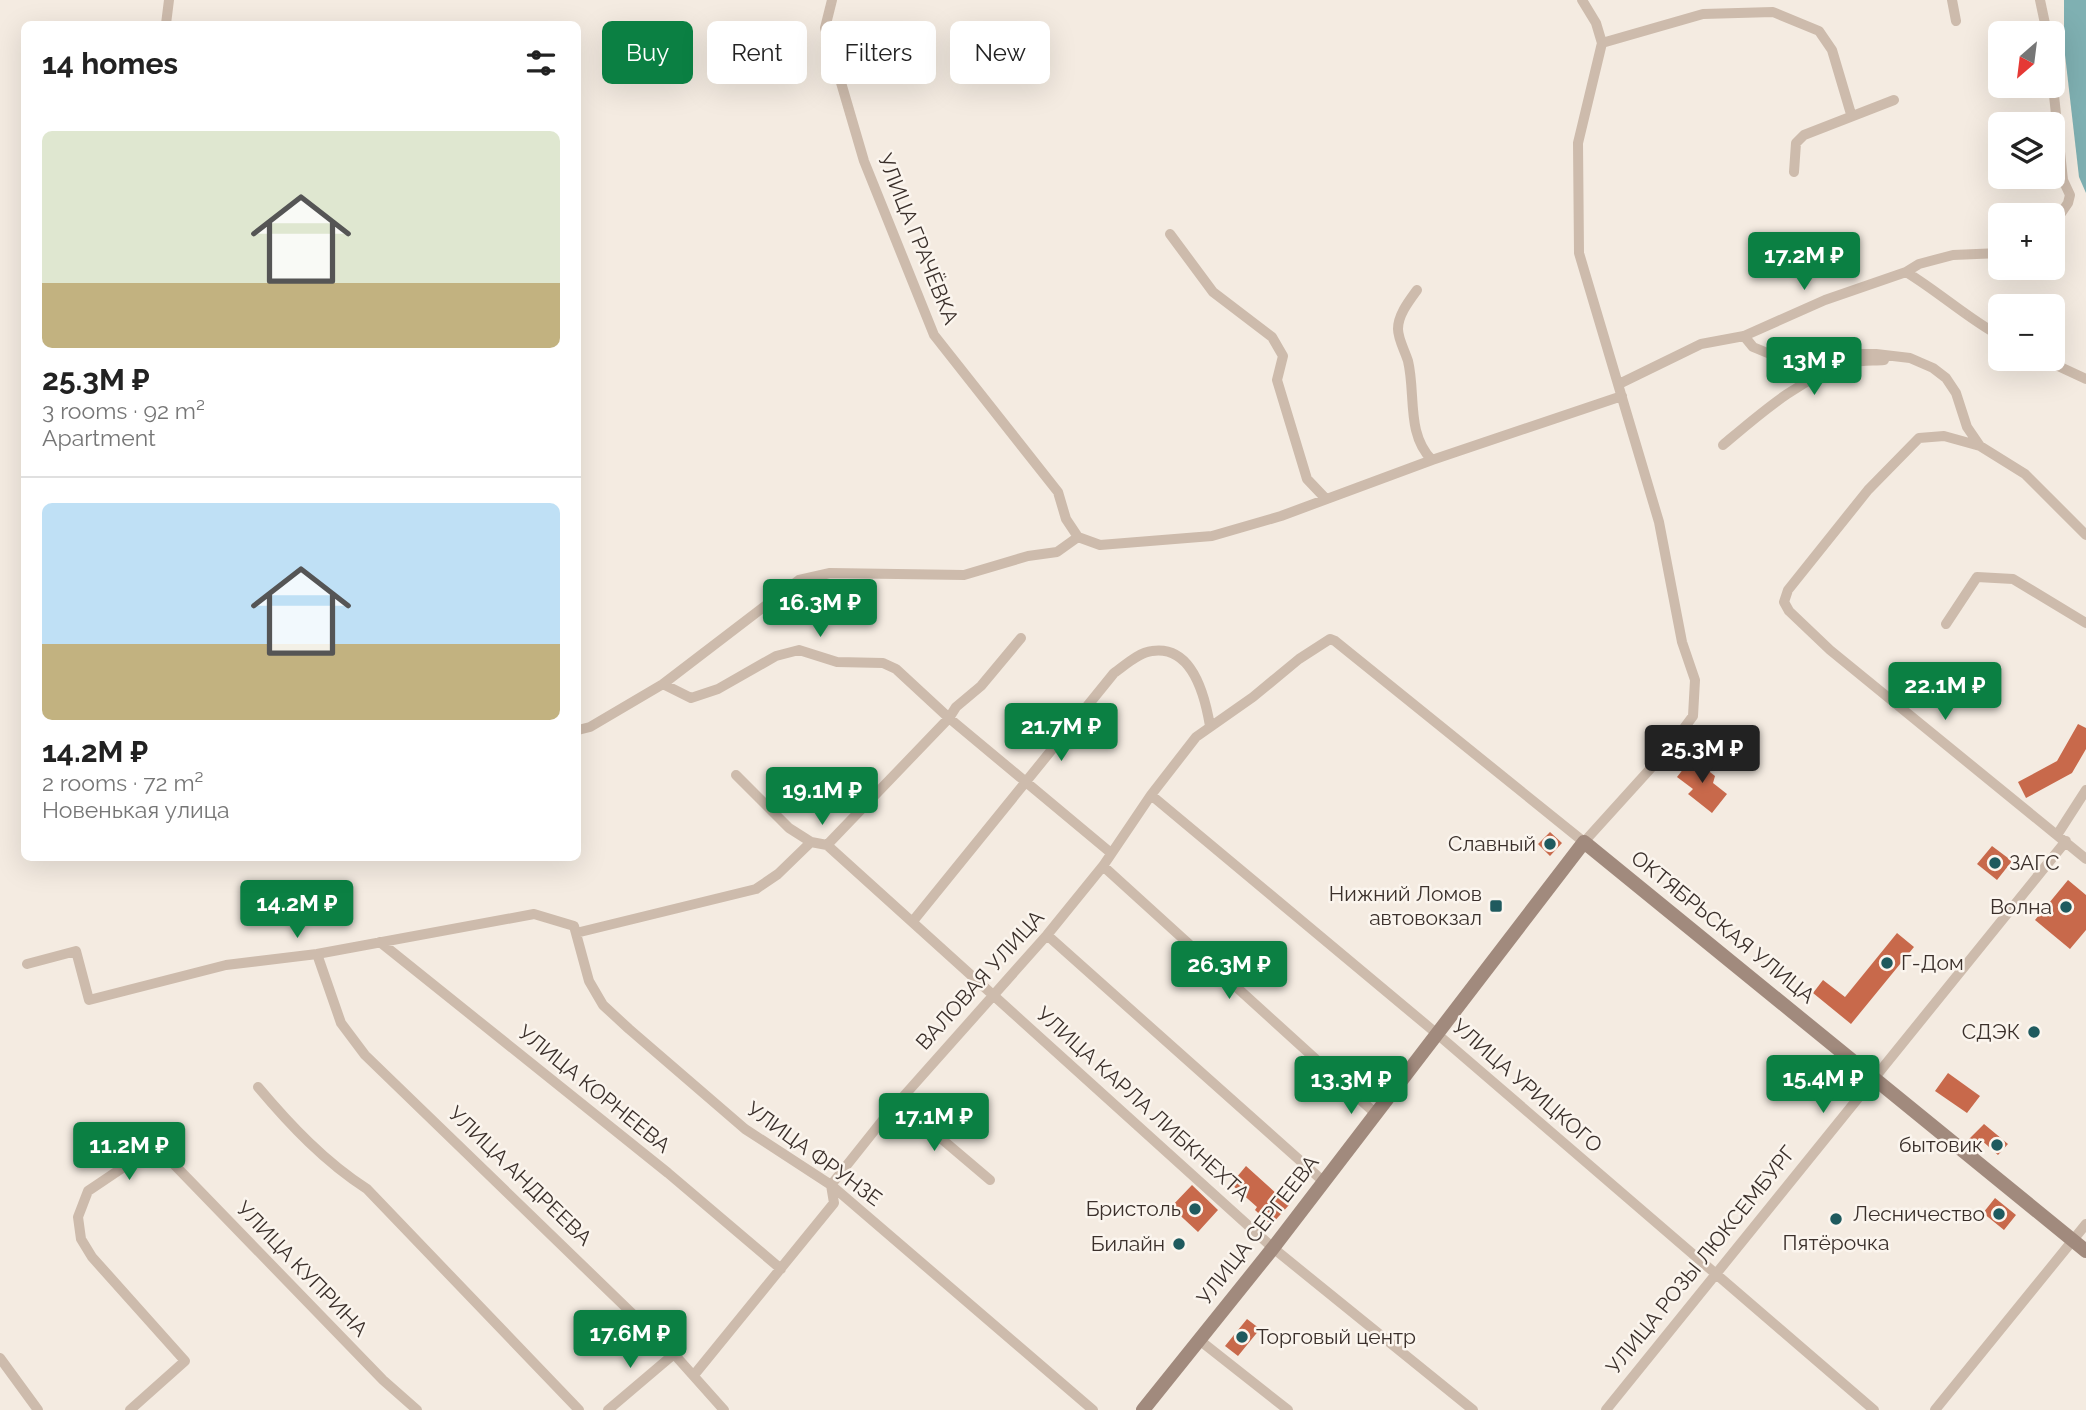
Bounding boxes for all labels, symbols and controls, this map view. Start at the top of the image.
chip: Buy [602,21,693,84]
chip: Rent [707,21,807,84]
chip: Filters [821,21,936,84]
chip: New [950,21,1050,84]
north arrow [1988,21,2065,98]
map controls [1988,21,2065,371]
icon: filters [522,44,560,82]
text: 14 homes [42,46,178,81]
button: layers [1988,112,2065,189]
street label: УЛИЦА ГРАЧЁВКА [873,150,964,328]
icon: home [238,176,364,302]
button: + [1988,203,2065,280]
pin: 17.2M ₽ [1739,232,1869,292]
text: 17.2M ₽ [1764,241,1844,268]
button: − [1988,294,2065,371]
pin: 13M ₽ [1765,338,1863,397]
text: 13M ₽ [1783,346,1845,373]
text: 25.3M ₽ [42,362,150,397]
text: 3 rooms · 92 m² [42,397,205,424]
text: Apartment [42,424,156,451]
icon: home [238,548,364,674]
pin: 16.3M ₽ [755,580,885,639]
text: 16.3M ₽ [779,588,861,615]
pin: 22.1M ₽ [1880,662,2010,722]
text: 22.1M ₽ [1904,671,1986,698]
pin: 21.7M ₽ [996,704,1126,763]
text: 21.7M ₽ [1021,712,1101,739]
pin: 25.3M ₽ [1637,726,1767,785]
text: 14.2M ₽ [42,734,148,769]
text: 25.3M ₽ [1661,734,1743,761]
pin: 19.1M ₽ [757,768,887,827]
text: 2 rooms · 72 m² [42,769,203,796]
text: 19.1M ₽ [782,776,862,803]
text: Новенькая улица [42,796,230,823]
place label: Славный [1448,831,1536,856]
marker: Славный [1542,836,1558,852]
street label: ОКТЯБРЬСКАЯ УЛИЦА [1626,845,1820,1008]
place label: ЗАГС [2009,850,2060,875]
marker: ЗАГС [1987,855,2003,871]
pin: 14.2M ₽ [232,880,362,940]
place label: Нижний Ломов автовокзал [1329,881,1482,930]
text: 14.2M ₽ [256,889,338,916]
place label: Волна [1990,894,2052,919]
marker: Нижний Ломов автовокзал [1488,898,1504,914]
marker: Волна [2058,899,2074,915]
street label: ВАЛОВАЯ УЛИЦА [910,905,1049,1055]
pin: 26.3M ₽ [1164,942,1294,1001]
text: 26.3M ₽ [1187,950,1271,977]
place label: Г-Дом [1901,950,1964,975]
marker: Г-Дом [1879,955,1895,971]
street label: УЛИЦА КАРЛА ЛИБКНЕХТА [1031,1001,1255,1206]
street label: УЛИЦА УРИЦКОГО [1447,1014,1607,1158]
place label: СДЭК [1962,1019,2020,1044]
street label: УЛИЦА КОРНЕЕВА [513,1020,676,1158]
marker: СДЭК [2026,1024,2042,1040]
pin: 13.3M ₽ [1286,1056,1416,1116]
pin: 15.4M ₽ [1758,1056,1888,1115]
text: 15.4M ₽ [1782,1064,1864,1091]
text: 13.3M ₽ [1311,1065,1391,1092]
pin: 17.1M ₽ [869,1094,999,1153]
street label: УЛИЦА ФРУНЗЕ [742,1096,887,1211]
street label: УЛИЦА АНДРЕЕВА [443,1101,597,1251]
text: 17.1M ₽ [895,1102,973,1129]
pin: 11.2M ₽ [64,1122,194,1182]
text: 11.2M ₽ [89,1131,169,1158]
place label: бытовик [1899,1132,1983,1157]
marker: бытовик [1989,1137,2005,1153]
street label: УЛИЦА РОЗЫ ЛЮКСЕМБУРГ [1601,1140,1801,1379]
street label: УЛИЦА СЕРГЕЕВА [1191,1150,1324,1309]
street label: УЛИЦА КУПРИНА [231,1196,373,1342]
place label: Бристоль [1086,1196,1181,1221]
marker: Бристоль [1187,1201,1203,1217]
place label: Лесничество [1853,1201,1985,1226]
marker: Лесничество [1991,1206,2007,1222]
marker: Пятёрочка [1828,1211,1844,1227]
place label: Пятёрочка [1783,1230,1889,1255]
place label: Билайн [1091,1231,1165,1256]
marker: Билайн [1171,1236,1187,1252]
pin: 17.6M ₽ [565,1310,695,1370]
text: 17.6M ₽ [590,1319,670,1346]
place label: Торговый центр [1256,1324,1416,1349]
marker: Торговый центр [1234,1329,1250,1345]

